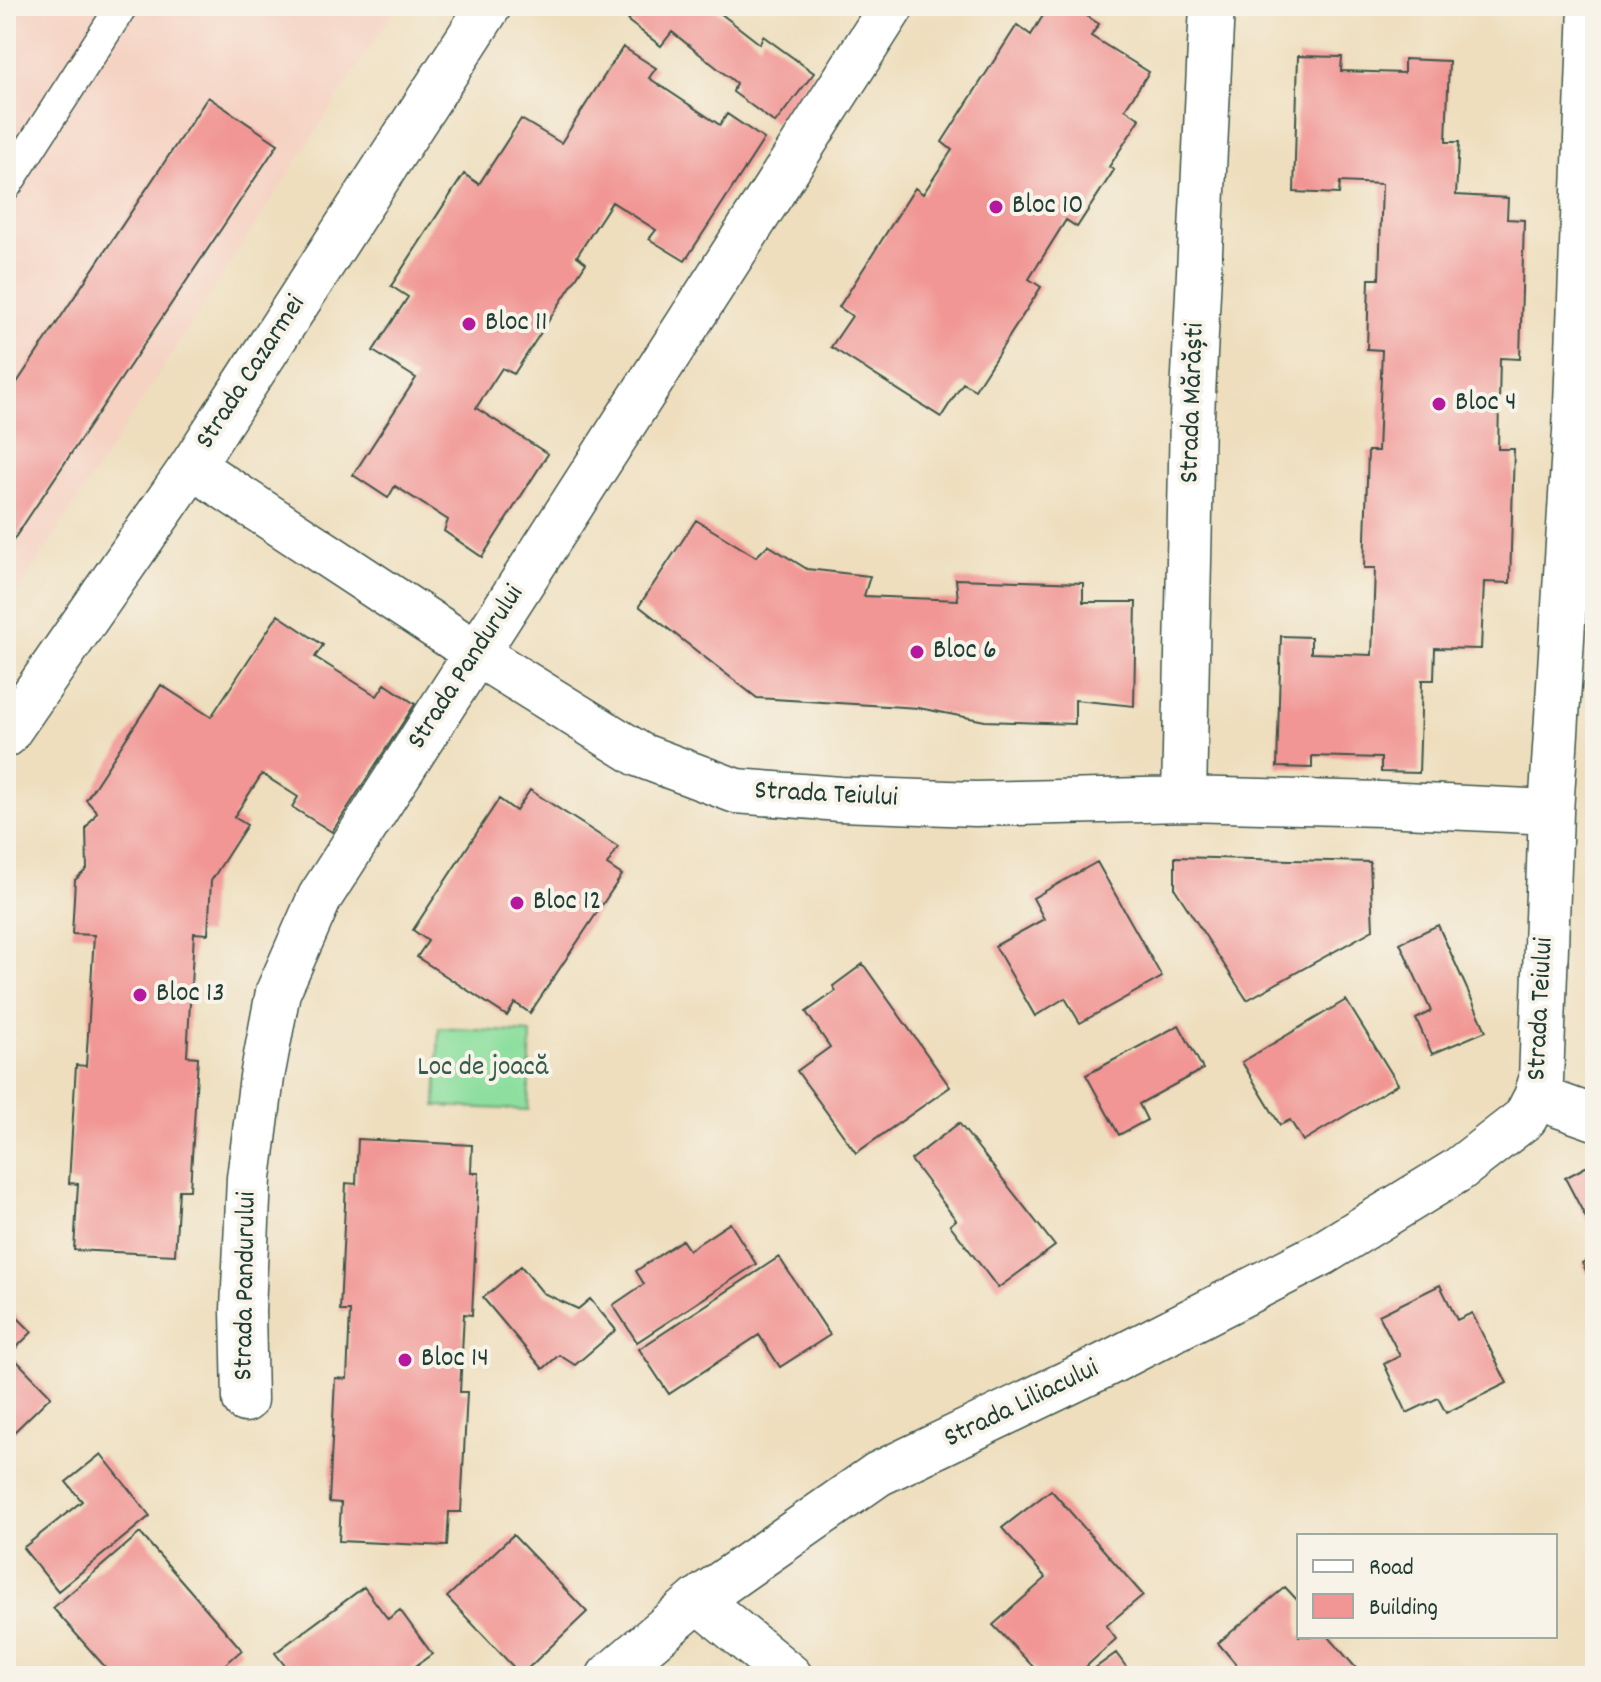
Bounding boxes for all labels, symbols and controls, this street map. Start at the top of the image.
place label: Bloc 10 [1012,187,1083,227]
marker: Bloc 10 [987,198,1005,216]
street label: Strada Cazarmei [187,288,317,458]
place label: Bloc 11 [485,304,547,344]
marker: Bloc 11 [460,315,478,333]
street label: Strada Mărăști [1171,322,1217,484]
place label: Bloc 4 [1455,384,1517,424]
marker: Bloc 4 [1430,395,1448,413]
street label: Strada Pandurului [399,578,535,758]
place label: Bloc 6 [933,632,997,672]
marker: Bloc 6 [908,643,926,661]
street label: Strada Teiului [753,772,899,820]
place label: Bloc 12 [533,883,601,923]
marker: Bloc 12 [508,894,526,912]
street label: Strada Teiului [1518,936,1566,1082]
place label: Bloc 13 [156,975,225,1015]
marker: Bloc 13 [131,986,149,1004]
park label: Loc de joacă [417,1049,549,1089]
street label: Strada Pandurului [225,1191,269,1381]
place label: Bloc 14 [421,1340,489,1380]
street label: Strada Liliacului [938,1350,1106,1460]
marker: Bloc 14 [396,1351,414,1369]
legend [1297,1534,1557,1638]
text: Road [1369,1552,1414,1586]
text: Building [1369,1592,1438,1626]

